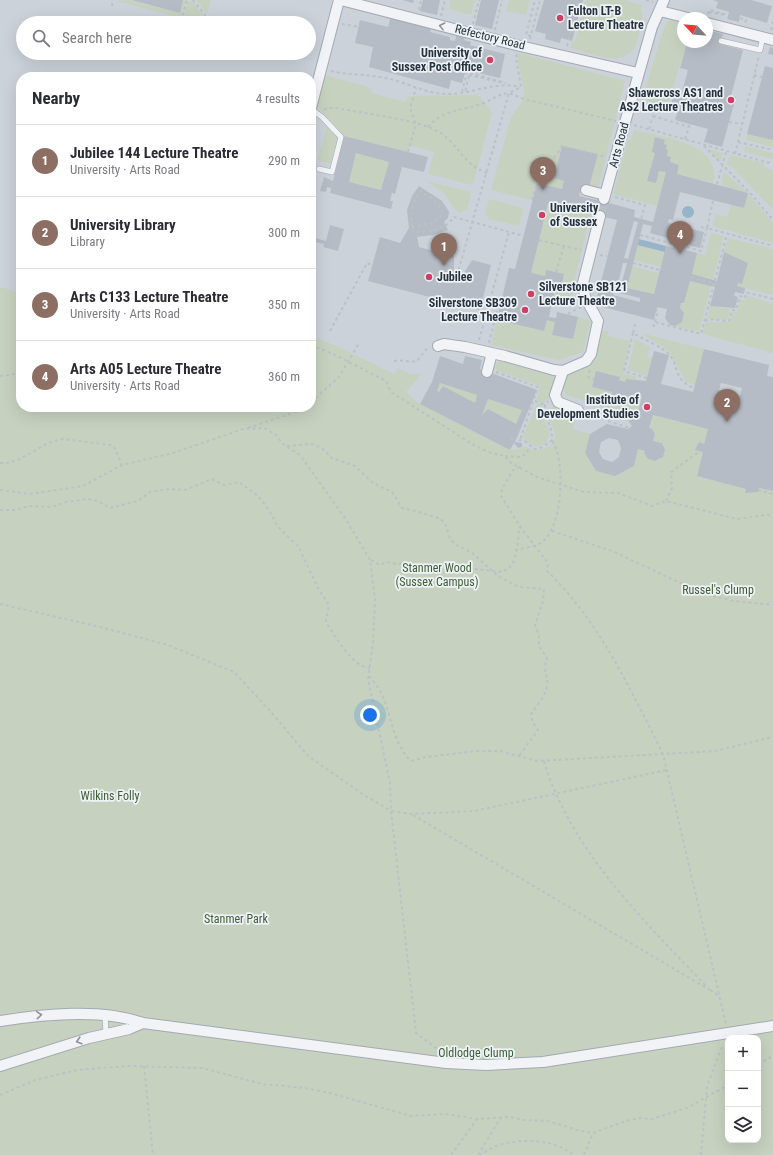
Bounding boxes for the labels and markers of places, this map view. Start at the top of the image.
place label: Fulton LT-B Lecture Theatre [568,4,644,32]
marker: Fulton LT-B Lecture Theatre [555,13,565,23]
place label: University of Sussex Post Office [392,46,482,74]
marker: University of Sussex Post Office [485,55,495,65]
place label: Shawcross AS1 and AS2 Lecture Theatres [619,86,724,114]
marker: Shawcross AS1 and AS2 Lecture Theatres [726,95,736,105]
pin: 3 [530,157,556,190]
place label: University of Sussex [550,201,599,229]
marker: University of Sussex [537,210,547,220]
pin: 4 [667,221,693,254]
pin: 1 [431,233,457,266]
place label: Jubilee [437,270,473,284]
marker: Jubilee [424,272,434,282]
place label: Silverstone SB121 Lecture Theatre [539,280,627,308]
marker: Silverstone SB121 Lecture Theatre [526,289,536,299]
place label: Silverstone SB309 Lecture Theatre [429,296,517,324]
marker: Silverstone SB309 Lecture Theatre [520,305,530,315]
pin: 2 [714,389,740,422]
place label: Institute of Development Studies [537,393,640,421]
marker: Institute of Development Studies [642,402,652,412]

